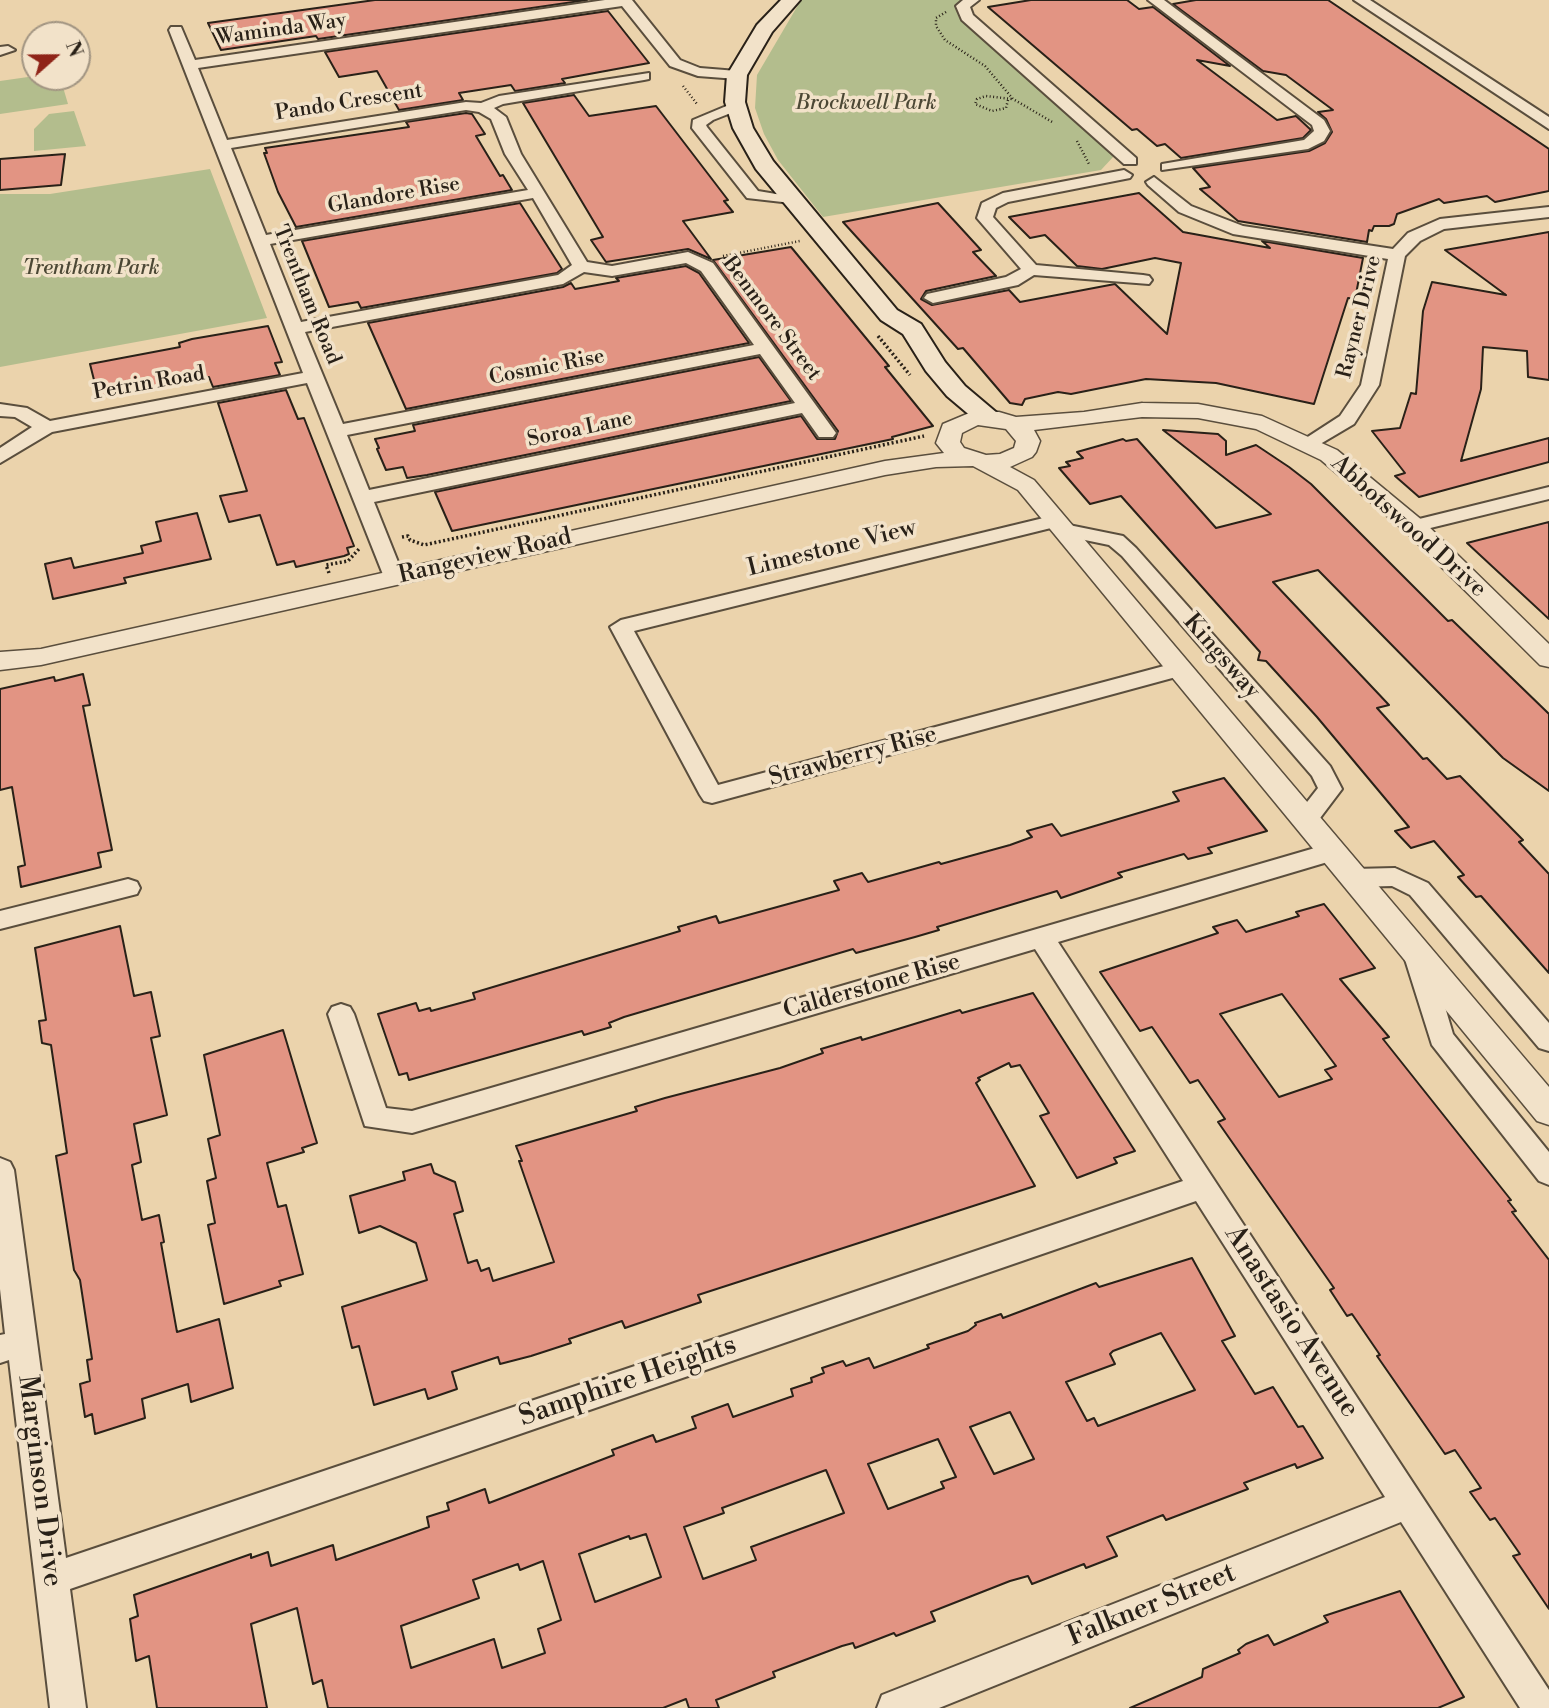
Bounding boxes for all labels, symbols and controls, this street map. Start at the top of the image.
street label: Waminda Way [214,8,348,52]
north arrow [21,21,91,91]
text: N [60,38,88,61]
street label: Pando Crescent [274,79,424,127]
park label: Brockwell Park [796,91,936,117]
street label: Glandore Rise [326,172,462,220]
street label: Trentham Road [267,222,345,368]
street label: Benmore Street [716,252,826,386]
street label: Rayner Drive [1333,253,1387,381]
park label: Trentham Park [23,256,159,282]
street label: Cosmic Rise [487,344,607,392]
street label: Petrin Road [91,362,207,406]
street label: Soroa Lane [525,407,635,453]
street label: Abbotswood Drive [1324,450,1492,604]
street label: Limestone View [745,514,919,584]
street label: Rangeview Road [396,523,574,591]
street label: Kingsway [1176,609,1266,705]
street label: Strawberry Rise [766,721,940,793]
street label: Calderstone Rise [780,948,964,1026]
street label: Anastasio Avenue [1216,1220,1366,1424]
street label: Samphire Heights [515,1329,741,1435]
street label: Marginson Drive [9,1373,69,1589]
street label: Falkner Street [1063,1557,1241,1655]

